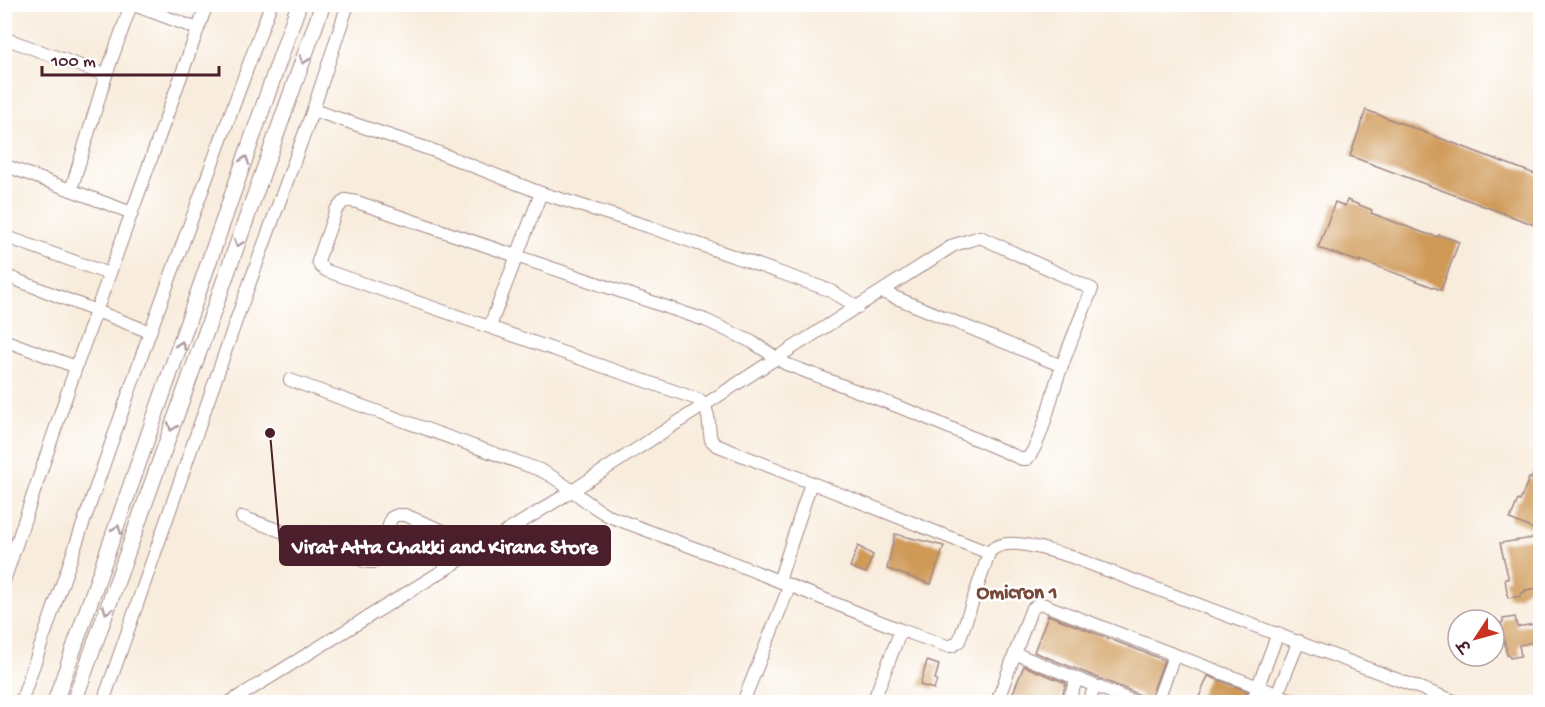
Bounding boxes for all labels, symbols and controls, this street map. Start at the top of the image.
scale bar [42,39,219,77]
text: 100 m [50,52,96,73]
one-way arrow [298,54,311,65]
one-way arrow [237,155,250,166]
one-way arrow [233,237,246,248]
one-way arrow [174,340,186,350]
one-way arrow [167,421,180,432]
one-way arrow [109,524,122,535]
callout: Virat Atta Chakki and Kirana Store [280,526,610,565]
text: Virat Atta Chakki and Kirana Store [291,537,599,562]
district label: Omicron 1 [976,582,1058,607]
one-way arrow [101,605,114,615]
north arrow [1446,608,1506,668]
text: उ [1455,634,1479,656]

